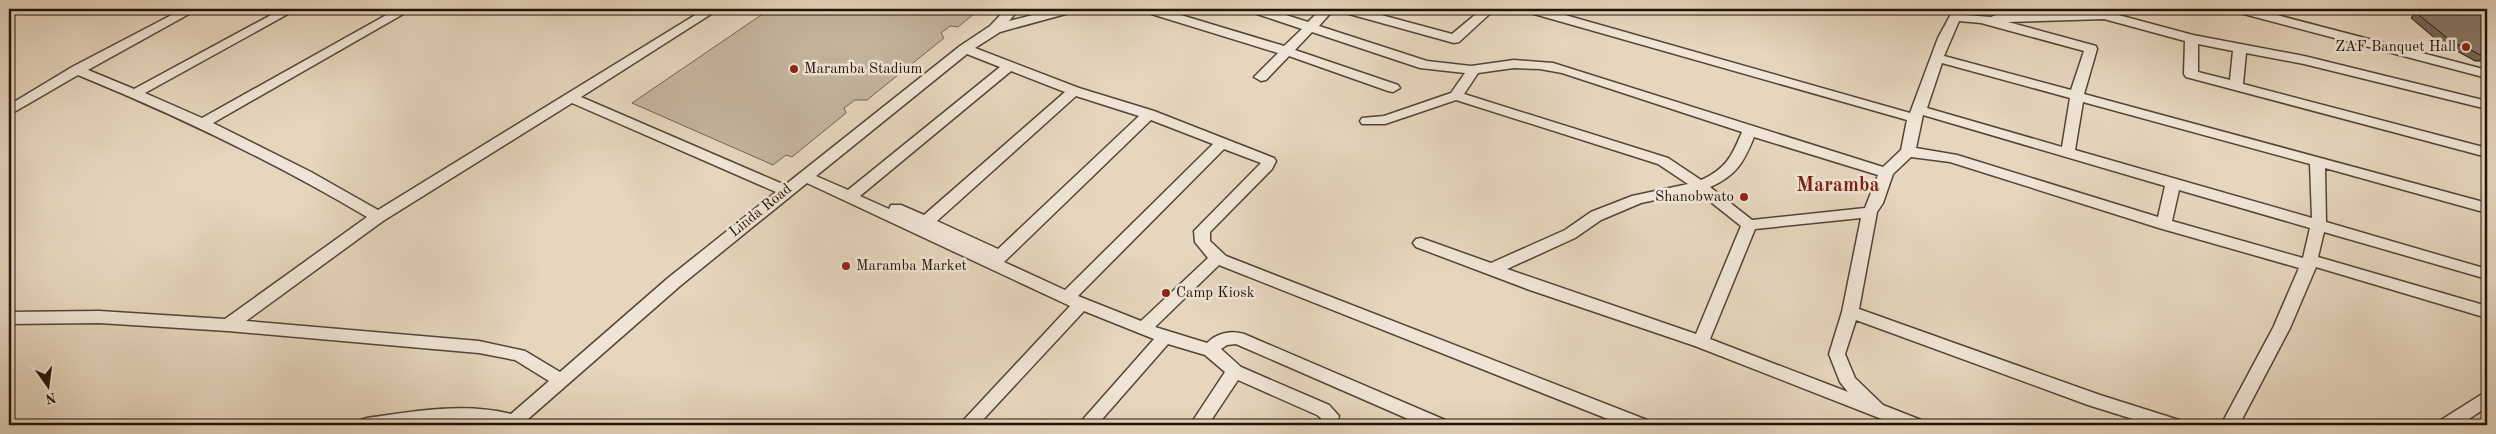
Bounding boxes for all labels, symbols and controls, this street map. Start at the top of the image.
place label: ZAF Banquet Hall [2335,40,2456,55]
marker: ZAF Banquet Hall [2460,41,2472,53]
place label: Maramba Stadium [804,62,923,77]
marker: Maramba Stadium [788,63,800,75]
district label: Maramba [1796,176,1880,196]
street label: Linda Road [727,181,795,240]
place label: Shanobwato [1655,190,1734,205]
marker: Shanobwato [1738,191,1750,203]
place label: Maramba Market [856,259,967,274]
marker: Maramba Market [840,260,852,272]
place label: Camp Kiosk [1176,286,1255,301]
marker: Camp Kiosk [1160,287,1172,299]
north arrow [22,362,72,412]
text: N [44,390,58,406]

